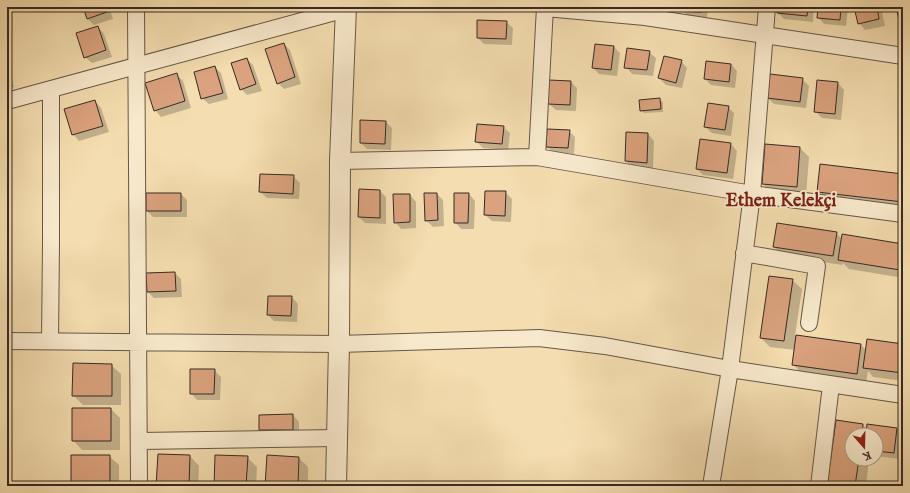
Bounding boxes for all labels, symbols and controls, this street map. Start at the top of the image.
district label: Ethem Kelekçi [726,190,837,213]
north arrow [844,427,884,467]
text: K [860,448,873,464]

